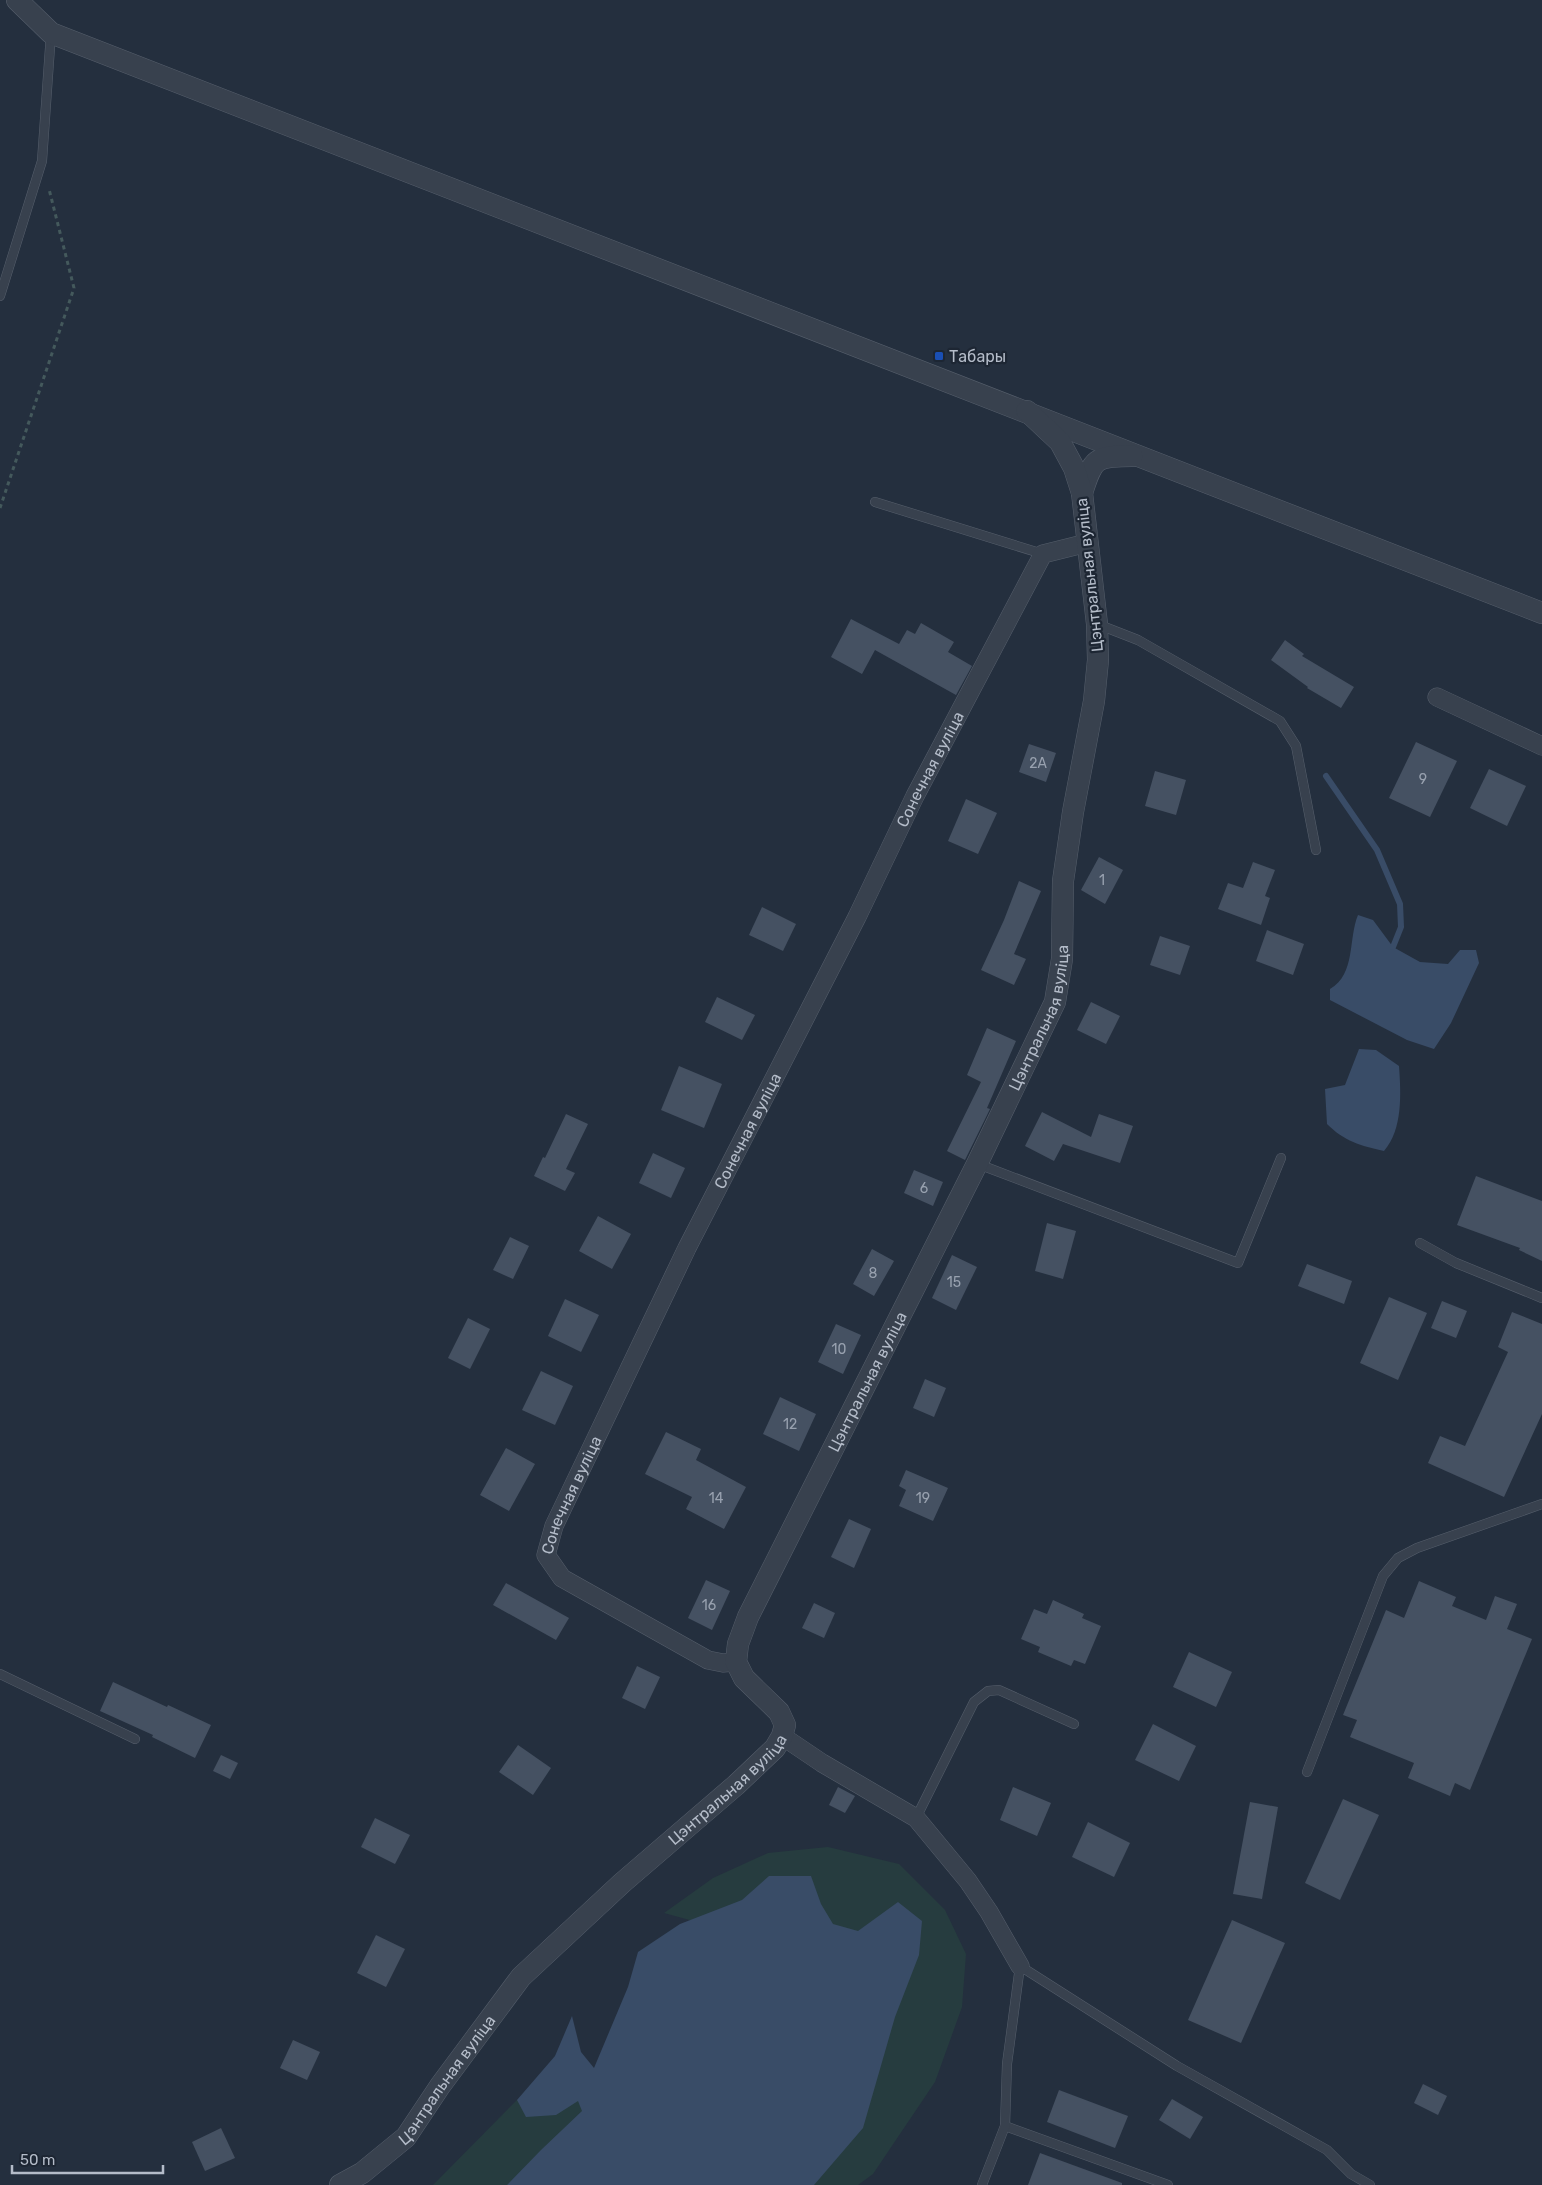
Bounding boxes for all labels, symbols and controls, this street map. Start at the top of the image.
place label: Табары [949,347,1006,366]
marker: Табары [933,350,945,362]
street label: Цэнтральная вуліца [1072,497,1107,653]
street label: Сонечная вуліца [893,708,968,830]
house number: 2А [1029,755,1047,772]
house number: 9 [1419,771,1427,788]
house number: 1 [1099,872,1105,889]
street label: Цэнтральная вуліца [1005,945,1072,1094]
street label: Сонечная вуліца [710,1070,785,1192]
house number: 6 [920,1180,928,1197]
house number: 8 [869,1265,878,1282]
house number: 15 [947,1274,961,1291]
street label: Цэнтральная вуліца [824,1309,911,1455]
house number: 10 [832,1341,847,1358]
house number: 12 [783,1416,797,1433]
street label: Сонечная вуліца [538,1433,606,1556]
house number: 14 [709,1490,724,1507]
house number: 19 [916,1490,930,1507]
house number: 16 [702,1597,716,1614]
street label: Цэнтральная вуліца [664,1731,791,1849]
street label: Цэнтральная вуліца [395,2011,499,2149]
scale bar [12,2142,164,2174]
text: 50 m [20,2151,55,2169]

